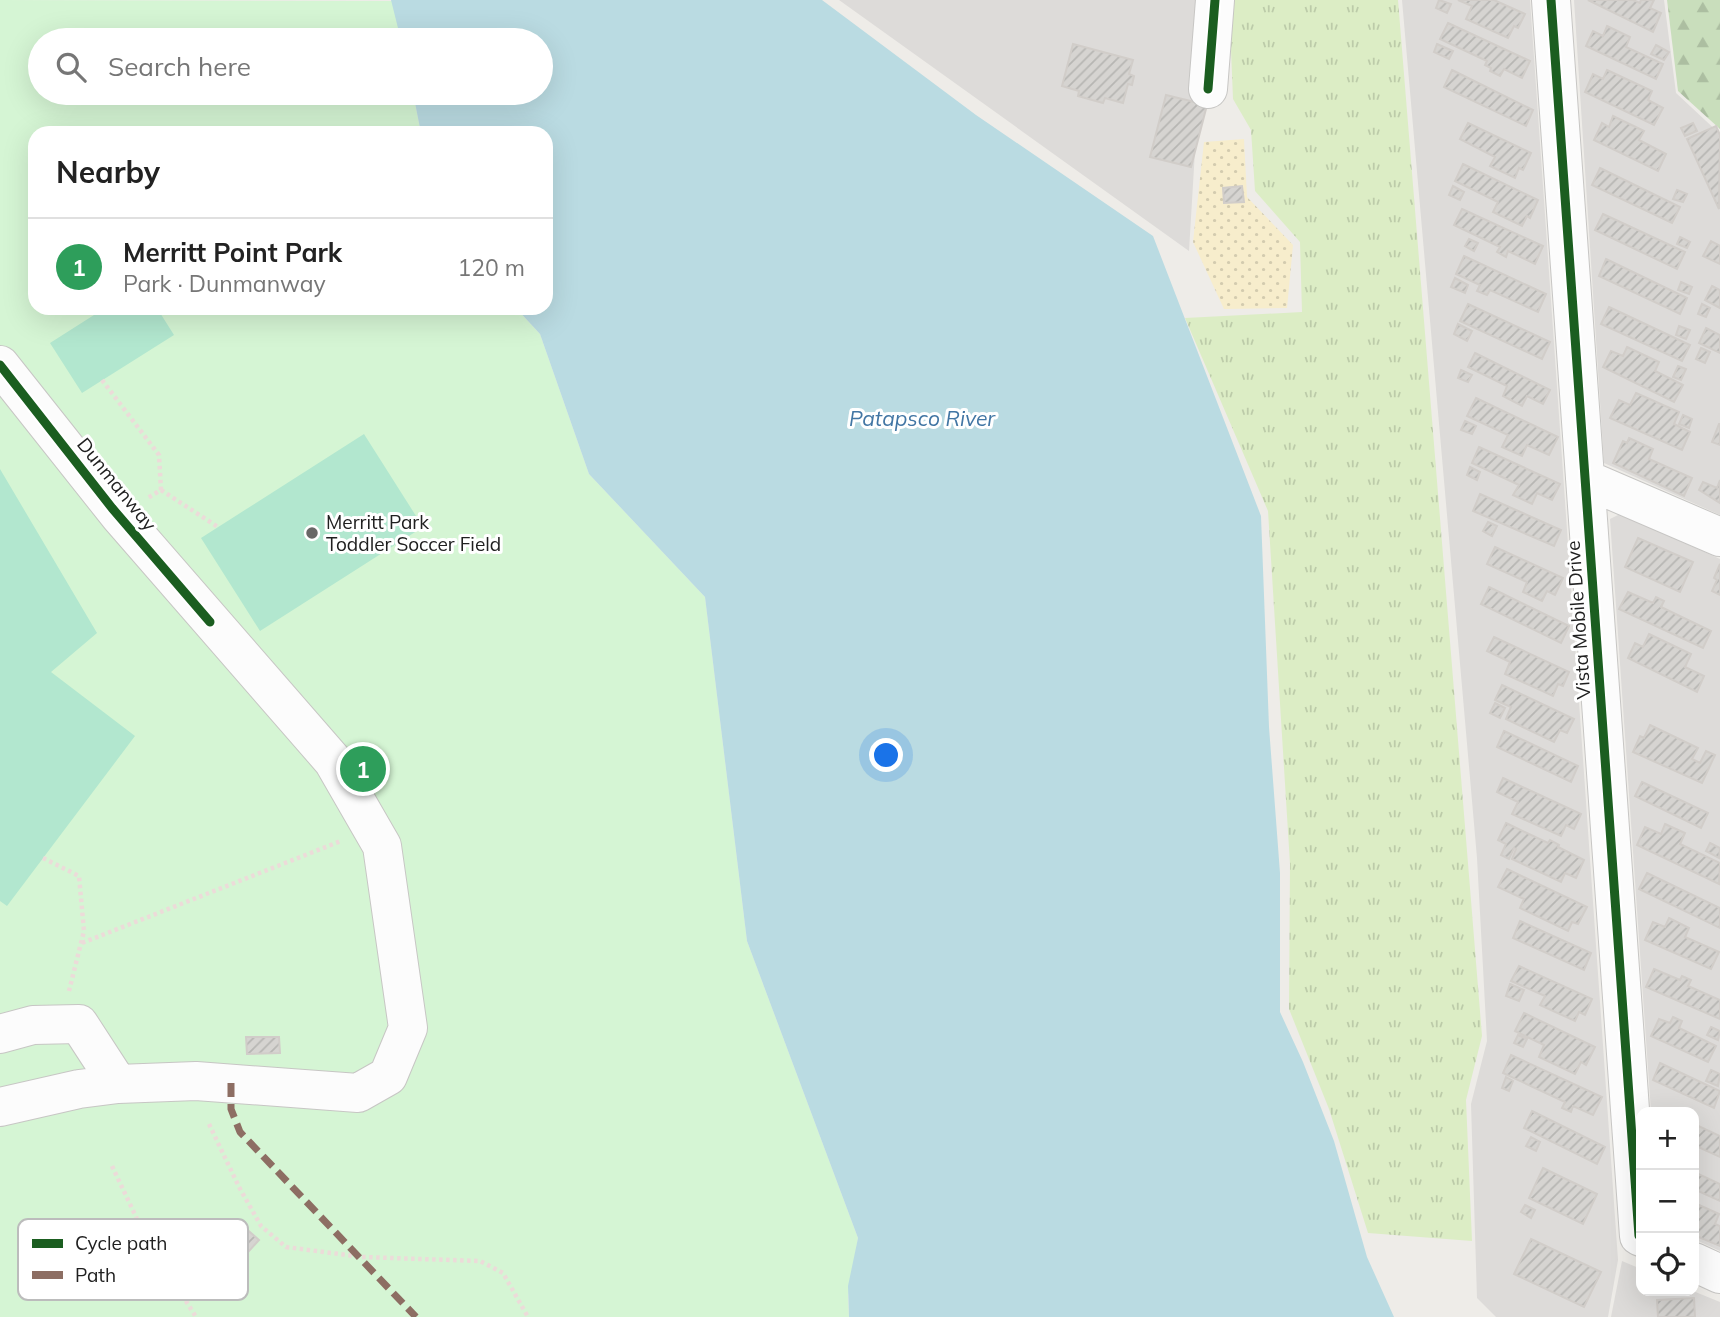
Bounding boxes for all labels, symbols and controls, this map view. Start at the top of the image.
search box [28,28,553,105]
icon: search [52,48,90,86]
text: Search here [108,50,251,83]
text: Nearby [56,153,160,191]
text: Merritt Point Park [123,236,342,269]
text: 1 [72,253,86,282]
text: 120 m [457,253,525,282]
text: Park · Dunmanway [123,269,326,298]
water label: Patapsco River [849,405,996,431]
street label: Dunmanway [72,432,162,536]
place label: Merritt Park Toddler Soccer Field [326,510,501,556]
marker: Merritt Park Toddler Soccer Field [304,525,320,541]
street label: Vista Mobile Drive [1560,540,1596,700]
your location [869,738,903,772]
pin: 1 [340,743,386,795]
map controls [1636,1107,1699,1296]
button: + [1636,1107,1699,1170]
button: − [1636,1170,1699,1233]
legend [18,1219,248,1300]
text: Cycle path [75,1231,167,1255]
button: locate [1636,1233,1699,1296]
text: Path [75,1263,116,1287]

